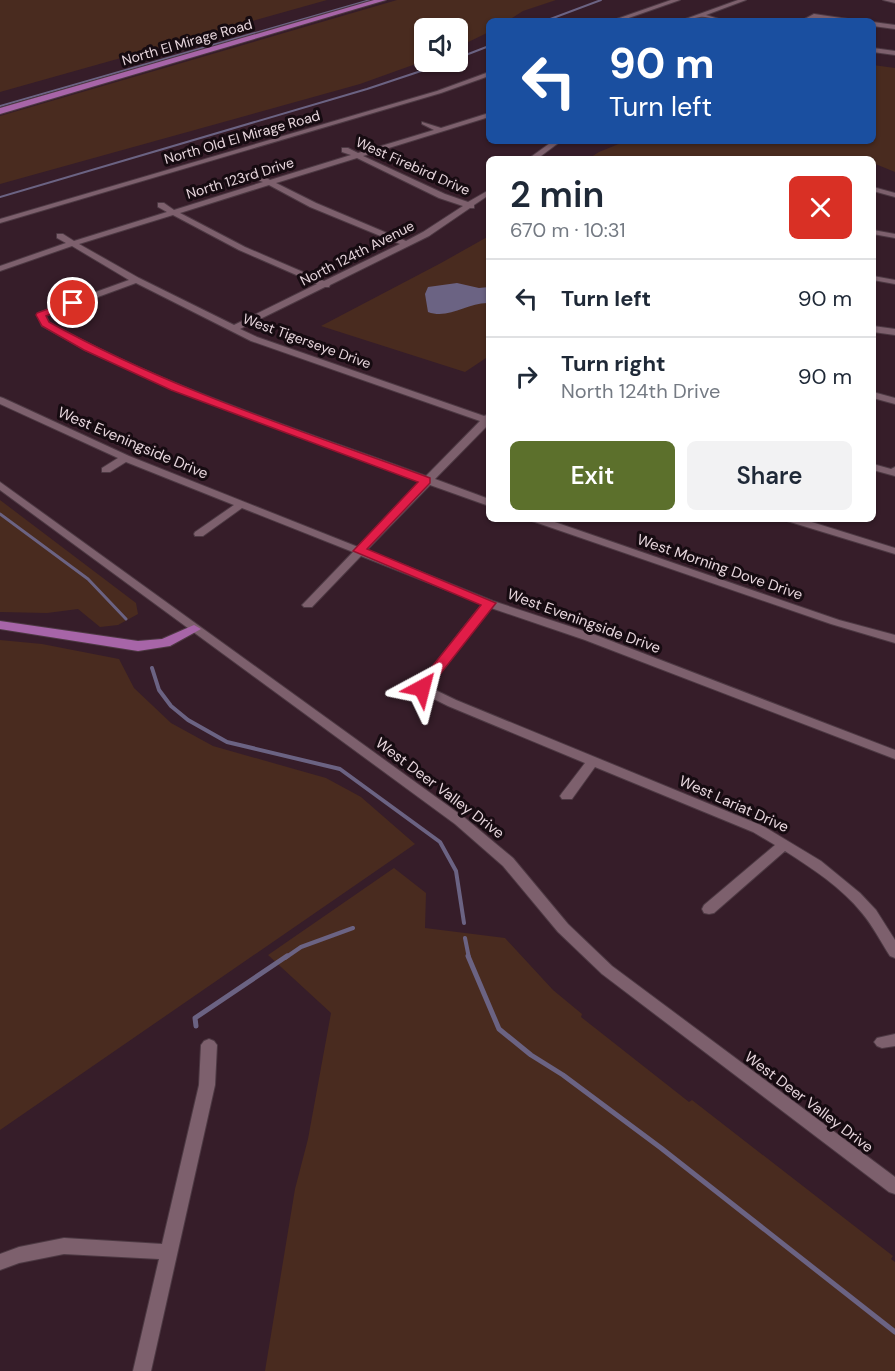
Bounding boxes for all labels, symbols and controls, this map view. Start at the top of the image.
street label: North El Mirage Road [120,15,254,69]
map controls [414,18,468,72]
button: sound [414,18,468,72]
text: 90 m [609,36,715,91]
icon: left [510,42,588,120]
text: Turn left [609,89,712,124]
street label: North Old El Mirage Road [162,106,322,168]
street label: West Firebird Drive [353,133,473,199]
street label: North 123rd Drive [184,153,296,203]
text: 2 min [510,171,604,218]
button: close [789,176,852,239]
street label: North 124th Avenue [297,216,417,290]
text: 670 m · 10:31 [510,217,626,243]
pin [47,277,98,328]
icon: left [510,282,543,315]
text: Turn left [561,284,651,313]
text: 90 m [798,284,852,313]
icon: arrive [56,286,89,319]
street label: West Tigerseye Drive [240,309,374,373]
text: Turn right [561,349,666,378]
icon: right [510,360,543,393]
text: 90 m [798,362,852,391]
text: North 124th Drive [561,378,720,404]
street label: West Eveningside Drive [55,402,211,484]
button: Exit [510,441,675,510]
button: Share [687,441,852,510]
street label: West Morning Dove Drive [634,529,806,605]
street label: West Eveningside Drive [505,584,663,658]
position arrow [390,656,454,720]
street label: West Deer Valley Drive [372,733,508,843]
street label: West Lariat Drive [676,771,792,837]
street label: West Deer Valley Drive [741,1047,877,1157]

